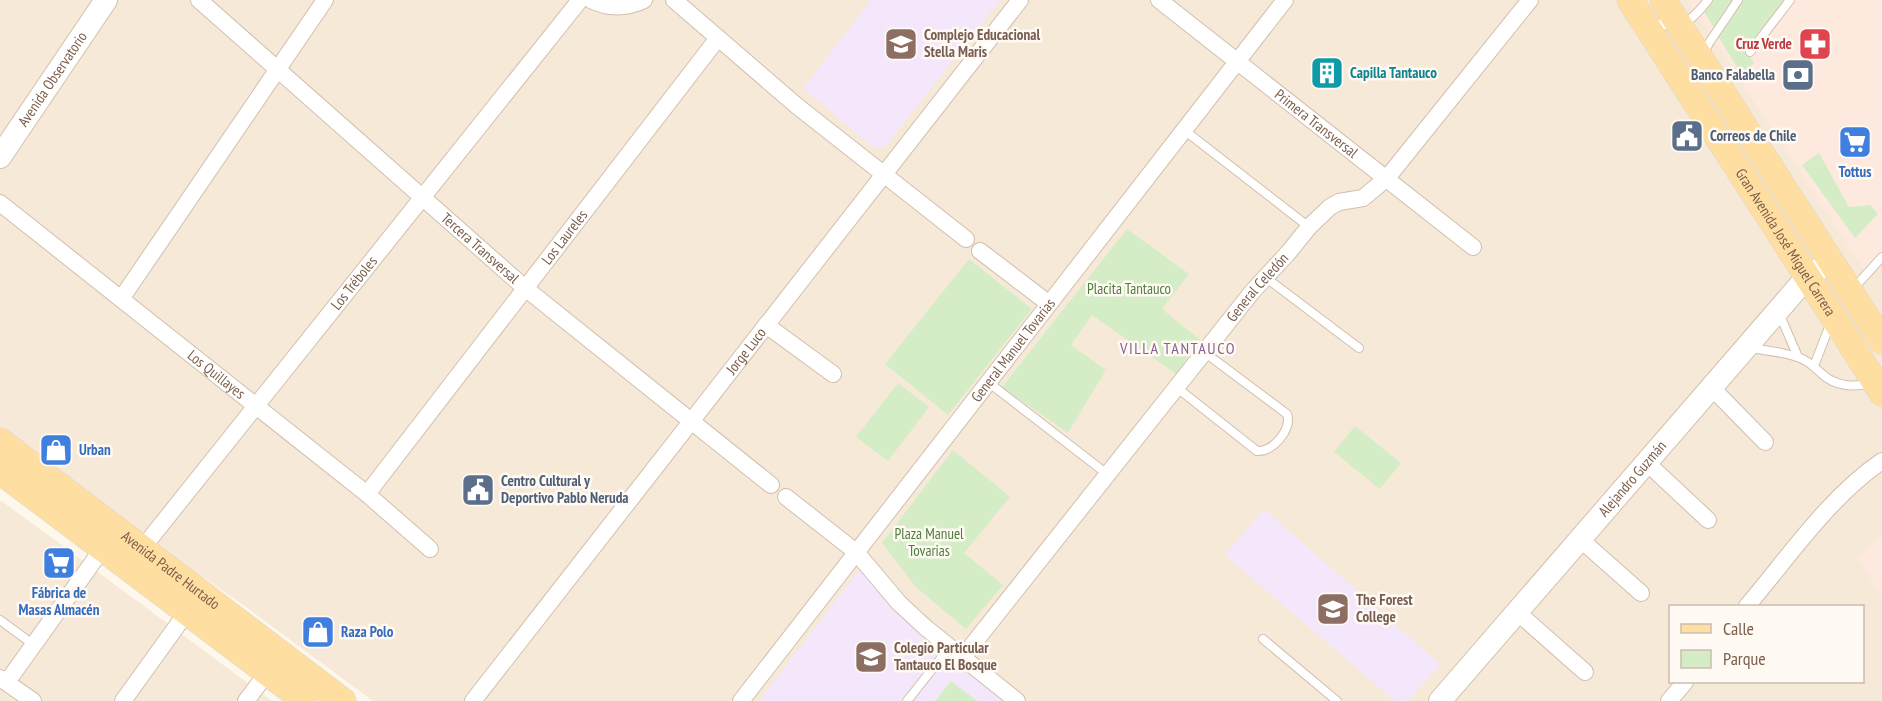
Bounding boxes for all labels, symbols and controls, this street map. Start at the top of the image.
place label: Complejo Educacional Stella Maris [924,25,1040,61]
school or university icon: Complejo Educacional Stella Maris [883,26,919,62]
pharmacy icon: Cruz Verde [1797,26,1833,62]
street label: Avenida Observatorio [13,28,91,130]
place label: Cruz Verde [1736,34,1792,53]
building icon: Capilla Tantauco [1309,55,1345,91]
bank icon: Banco Falabella [1780,57,1816,93]
place label: Capilla Tantauco [1350,63,1437,82]
place label: Banco Falabella [1691,65,1775,84]
street label: Primera Transversal [1271,85,1362,162]
public building icon: Correos de Chile [1669,118,1705,154]
supermarket icon: Tottus [1837,124,1873,160]
place label: Correos de Chile [1710,126,1796,145]
place label: Tottus [1839,162,1871,181]
street label: Gran Avenida José Miguel Carrera [1732,165,1840,320]
street label: Los Laureles [537,206,591,268]
street label: Tercera Transversal [437,208,524,288]
street label: General Celedón [1222,249,1292,325]
street label: Los Tréboles [326,252,381,313]
park label: Placita Tantauco [1087,279,1171,298]
street label: General Manuel Tovarias [967,294,1059,406]
street label: Jorge Luco [721,323,770,379]
district label: VILLA TANTAUCO [1119,338,1236,358]
street label: Los Quillayes [184,345,249,403]
shop icon: Urban [38,432,74,468]
street label: Alejandro Guzmán [1594,436,1670,520]
place label: Urban [79,440,111,459]
place label: Centro Cultural y Deportivo Pablo Neruda [501,471,629,507]
public building icon: Centro Cultural y Deportivo Pablo Neruda [460,472,496,508]
park label: Plaza Manuel Tovarias [894,524,964,560]
street label: Avenida Padre Hurtado [118,526,224,613]
supermarket icon: Fábrica de Masas Almacén [41,545,77,581]
place label: Fábrica de Masas Almacén [19,583,100,619]
place label: The Forest College [1356,590,1413,626]
school or university icon: The Forest College [1315,591,1351,627]
legend [1669,605,1864,683]
shop icon: Raza Polo [300,614,336,650]
text: Calle [1723,617,1754,640]
place label: Raza Polo [341,622,394,641]
place label: Colegio Particular Tantauco El Bosque [894,638,997,674]
school or university icon: Colegio Particular Tantauco El Bosque [853,639,889,675]
text: Parque [1723,647,1766,670]

